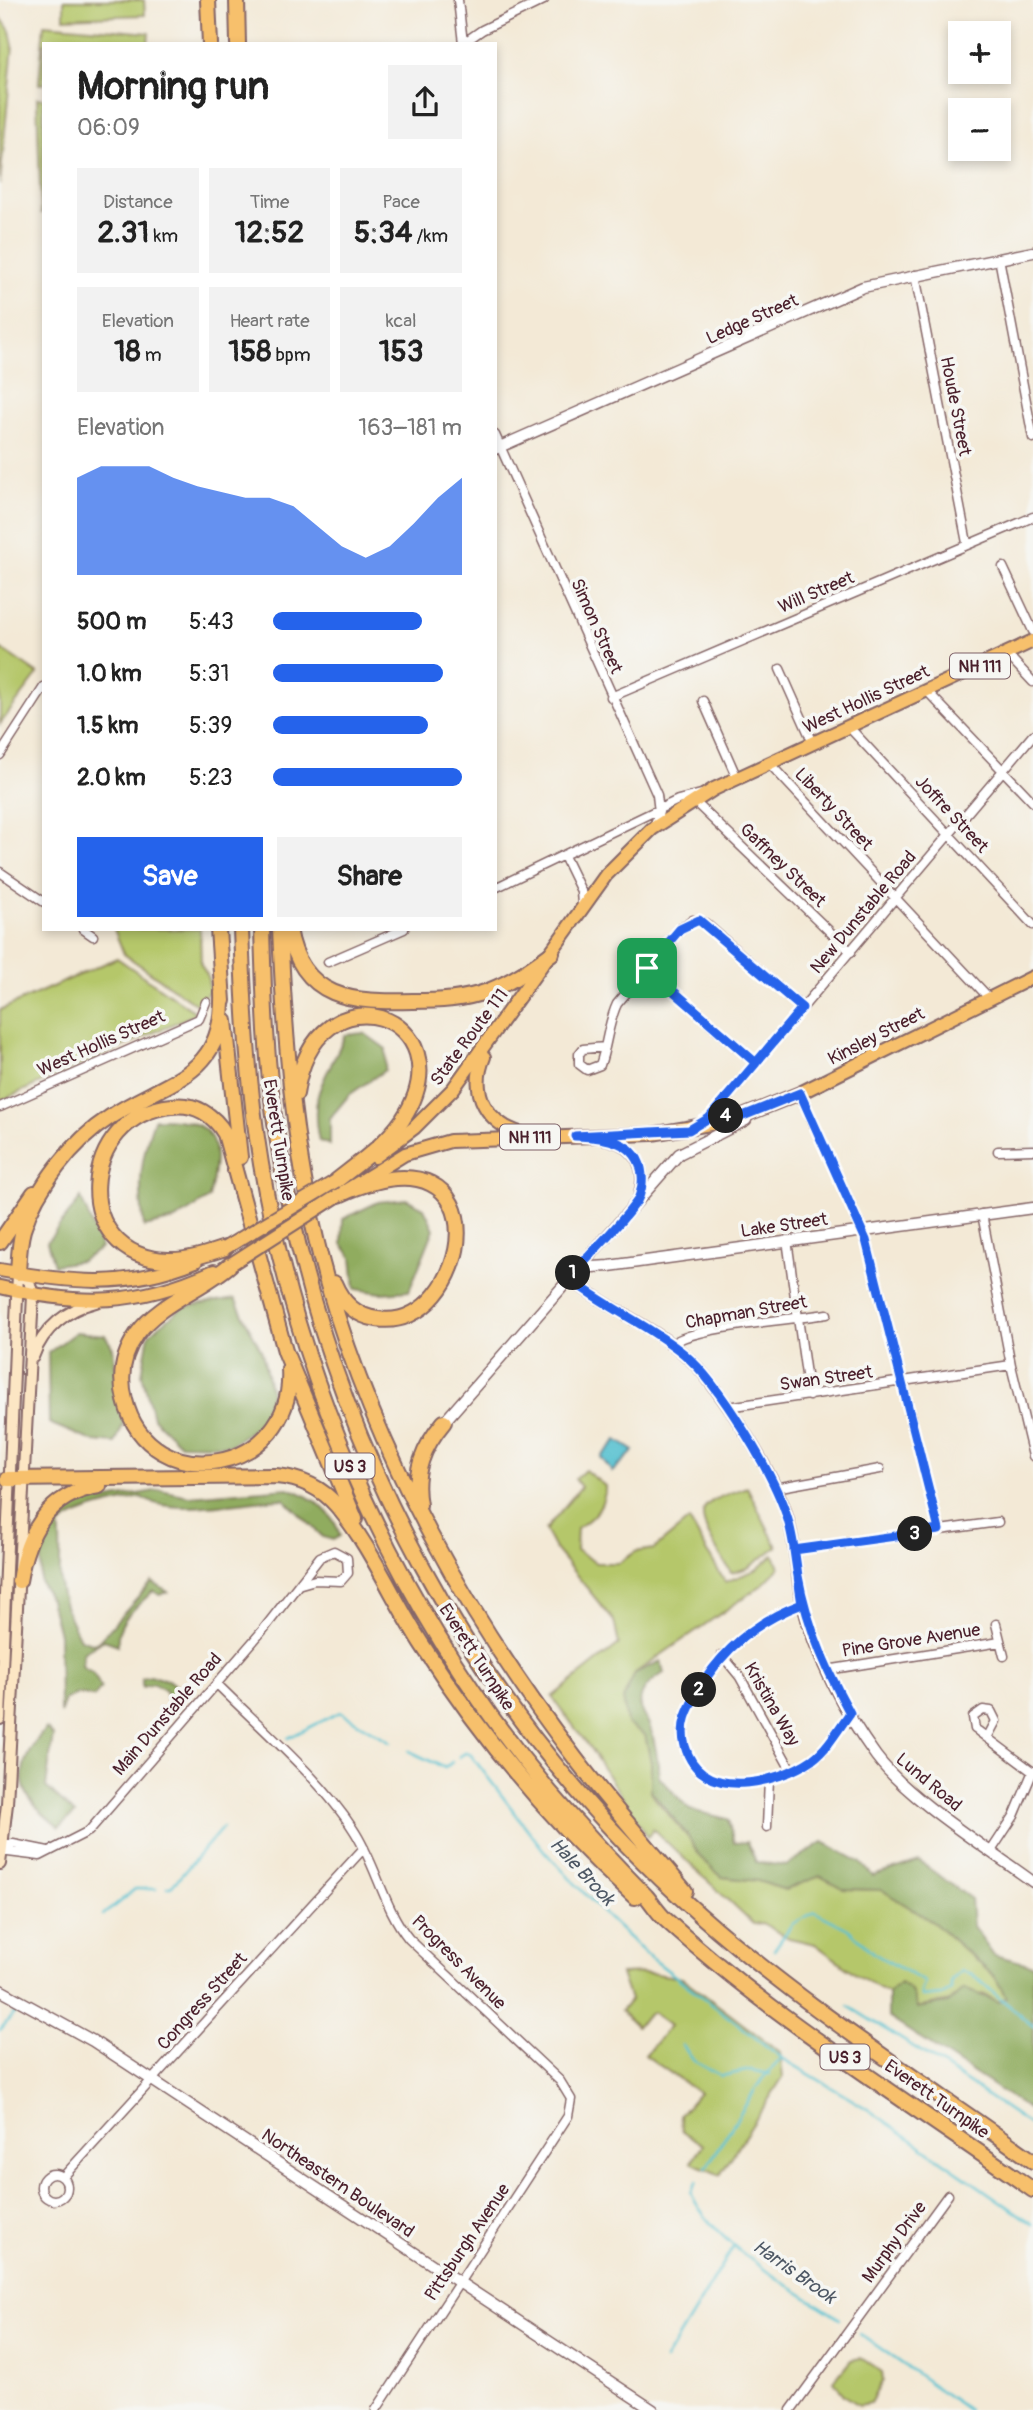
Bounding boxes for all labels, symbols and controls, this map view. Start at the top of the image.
map controls [948,21,1011,161]
button: + [948,21,1011,84]
text: Morning run [77,63,269,111]
button: share [388,65,462,139]
button: − [948,98,1011,161]
text: 06:09 [77,113,140,142]
text: Distance [103,190,173,214]
text: Time [250,190,289,214]
text: Pace [382,190,420,214]
text: 2.31 [97,214,149,251]
text: 12:52 [235,214,304,251]
text: 5:34 [354,214,412,251]
text: km [149,224,178,248]
text: /km [412,224,448,248]
street label: Ledge Street [703,289,802,350]
text: Elevation [102,309,174,333]
text: Heart rate [229,309,310,333]
text: kcal [386,309,417,333]
text: 18 [114,333,141,370]
text: 158 [228,333,271,370]
text: 153 [379,333,424,370]
text: m [141,343,162,367]
text: bpm [271,343,311,367]
street label: Houde Street [935,354,977,458]
text: Elevation [77,413,165,442]
text: 163–181 m [358,413,462,442]
street label: Will Street [775,566,858,619]
street label: Simon Street [565,575,628,678]
text: 500 m [77,607,146,636]
text: 5:43 [189,607,234,636]
road number: NH 111 [950,653,1010,678]
text: 1.0 km [77,659,142,688]
text: 5:31 [189,659,229,688]
street label: West Hollis Street [799,660,934,739]
text: 1.5 km [77,711,139,740]
text: 5:39 [189,711,232,740]
text: 2.0 km [77,763,146,792]
text: 5:23 [189,763,233,792]
street label: Liberty Street [789,763,878,856]
street label: Joffre Street [910,771,994,858]
street label: Gaffney Street [735,818,831,913]
button: Save [77,837,263,917]
button: Share [277,837,462,917]
street label: New Dunstable Road [805,846,922,979]
pin [617,938,677,998]
icon: arrive [628,949,666,987]
street label: State Route 111 [425,984,513,1091]
street label: Kinsley Street [824,1002,929,1071]
street label: West Hollis Street [34,1005,169,1082]
street label: Everett Turnpike [258,1078,299,1203]
pin: 4 [708,1098,744,1134]
text: 4 [720,1103,731,1127]
road number: NH 111 [500,1124,560,1149]
street label: Lake Street [739,1208,830,1243]
pin: 1 [556,1256,590,1290]
text: 1 [569,1260,576,1284]
street label: Chapman Street [683,1290,809,1335]
street label: Swan Street [778,1361,875,1396]
road number: US 3 [326,1454,374,1478]
pin: 3 [898,1516,932,1552]
text: 3 [909,1521,920,1545]
street label: Everett Turnpike [433,1599,520,1715]
street label: Pine Grove Avenue [840,1618,982,1663]
street label: Main Dunstable Road [108,1648,227,1780]
street label: Kristina Way [738,1658,805,1750]
pin: 2 [682,1672,716,1708]
text: 2 [693,1677,704,1701]
street label: Lund Road [891,1748,966,1817]
water label: Hale Brook [545,1833,621,1912]
street label: Progress Avenue [406,1910,511,2015]
street label: Congress Street [152,1947,253,2055]
road number: US 3 [820,2044,870,2070]
street label: Everett Turnpike [880,2055,994,2144]
street label: Northeastern Boulevard [257,2124,418,2243]
street label: Pittsburgh Avenue [420,2179,515,2305]
street label: Murphy Drive [857,2197,932,2288]
water label: Harris Brook [748,2234,842,2310]

